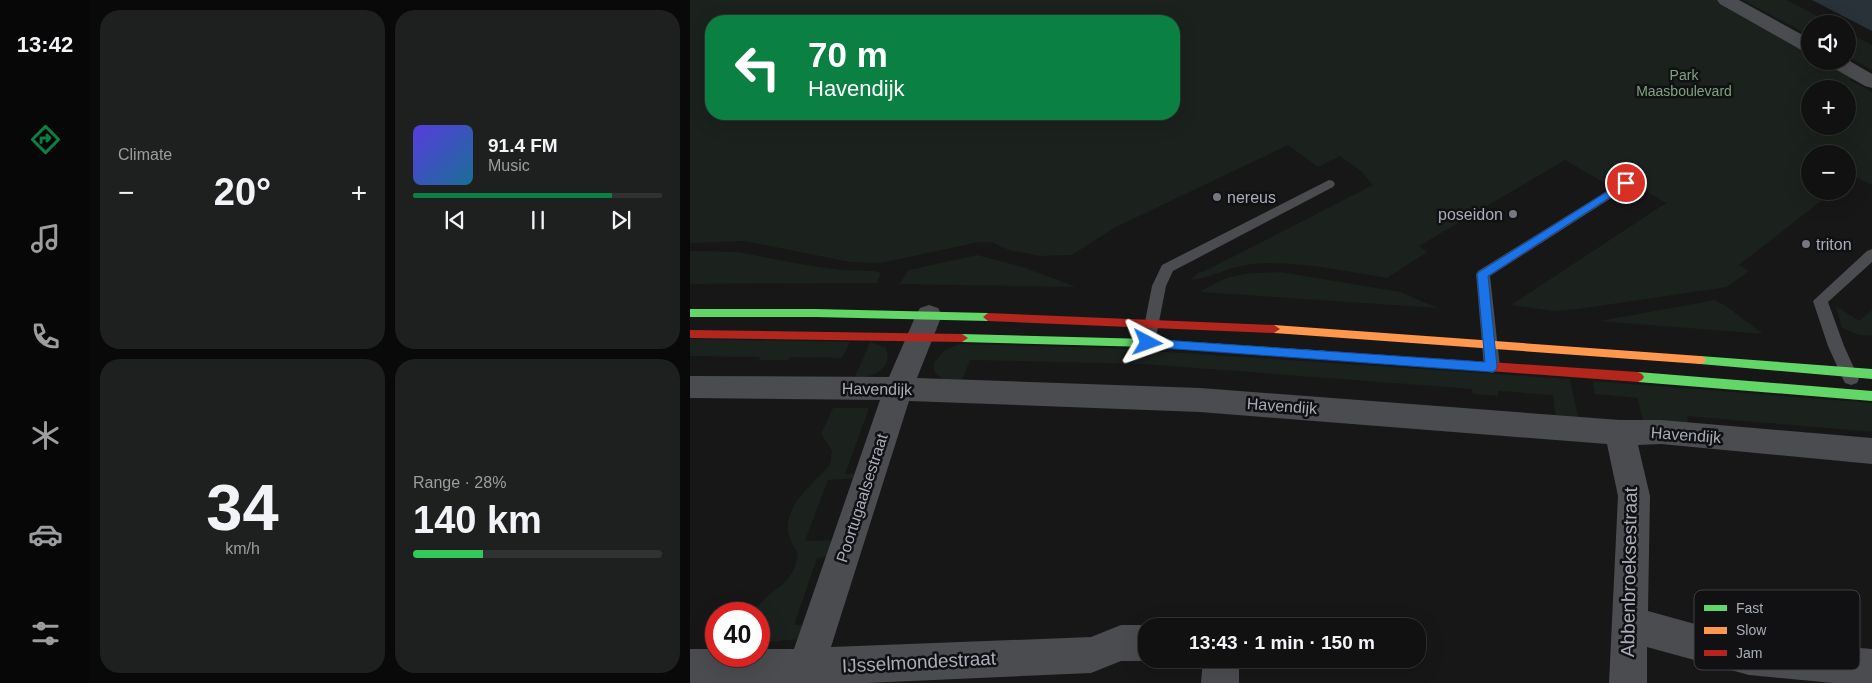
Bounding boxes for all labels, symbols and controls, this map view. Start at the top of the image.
map controls [1801,15,1856,200]
button: sound [1801,15,1856,70]
text: 13:42 [17,32,73,57]
icon: left [725,35,790,100]
text: 70 m [808,35,888,74]
park label: Park Maasboulevard [1636,67,1732,99]
text: Havendijk [808,76,905,101]
button: + [1801,80,1856,135]
icon: directions [28,122,63,157]
text: 91.4 FM [488,135,558,156]
button: − [1801,145,1856,200]
text: Climate [118,146,172,163]
text: Music [488,157,530,174]
pin [1605,162,1647,204]
icon: arrive [1612,169,1640,197]
text: 20° [214,171,271,213]
text: − [118,177,134,208]
text: + [351,177,367,208]
place label: nereus [1227,189,1276,206]
marker: nereus [1211,191,1223,203]
icon: previous [441,206,469,234]
icon: pause [524,206,552,234]
icon: next [607,206,635,234]
place label: poseidon [1438,206,1503,223]
marker: poseidon [1507,208,1519,220]
icon: music [28,221,63,256]
place label: triton [1816,236,1852,253]
marker: triton [1800,238,1812,250]
position arrow [1121,316,1173,368]
icon: phone [28,319,63,354]
street label: Havendijk [842,380,913,398]
street label: Havendijk [1246,395,1319,417]
icon: climate [28,418,63,453]
street label: Havendijk [1650,424,1723,446]
street label: Poortugaalsestraat [833,431,891,564]
text: 34 [206,471,279,544]
text: Range · 28% [413,474,506,491]
street label: Abbenbroeksestraat [1617,486,1641,657]
text: 140 km [413,499,542,541]
icon: car [28,517,63,552]
text: km/h [225,540,260,557]
legend [1694,590,1860,670]
text: Fast [1736,600,1763,616]
speed limit sign: 40 [705,602,770,667]
icon: filters [28,616,63,651]
text: Slow [1736,622,1767,638]
text: 13:43 · 1 min · 150 m [1189,632,1375,653]
text: Jam [1736,645,1762,661]
street label: IJsselmondestraat [841,647,997,677]

